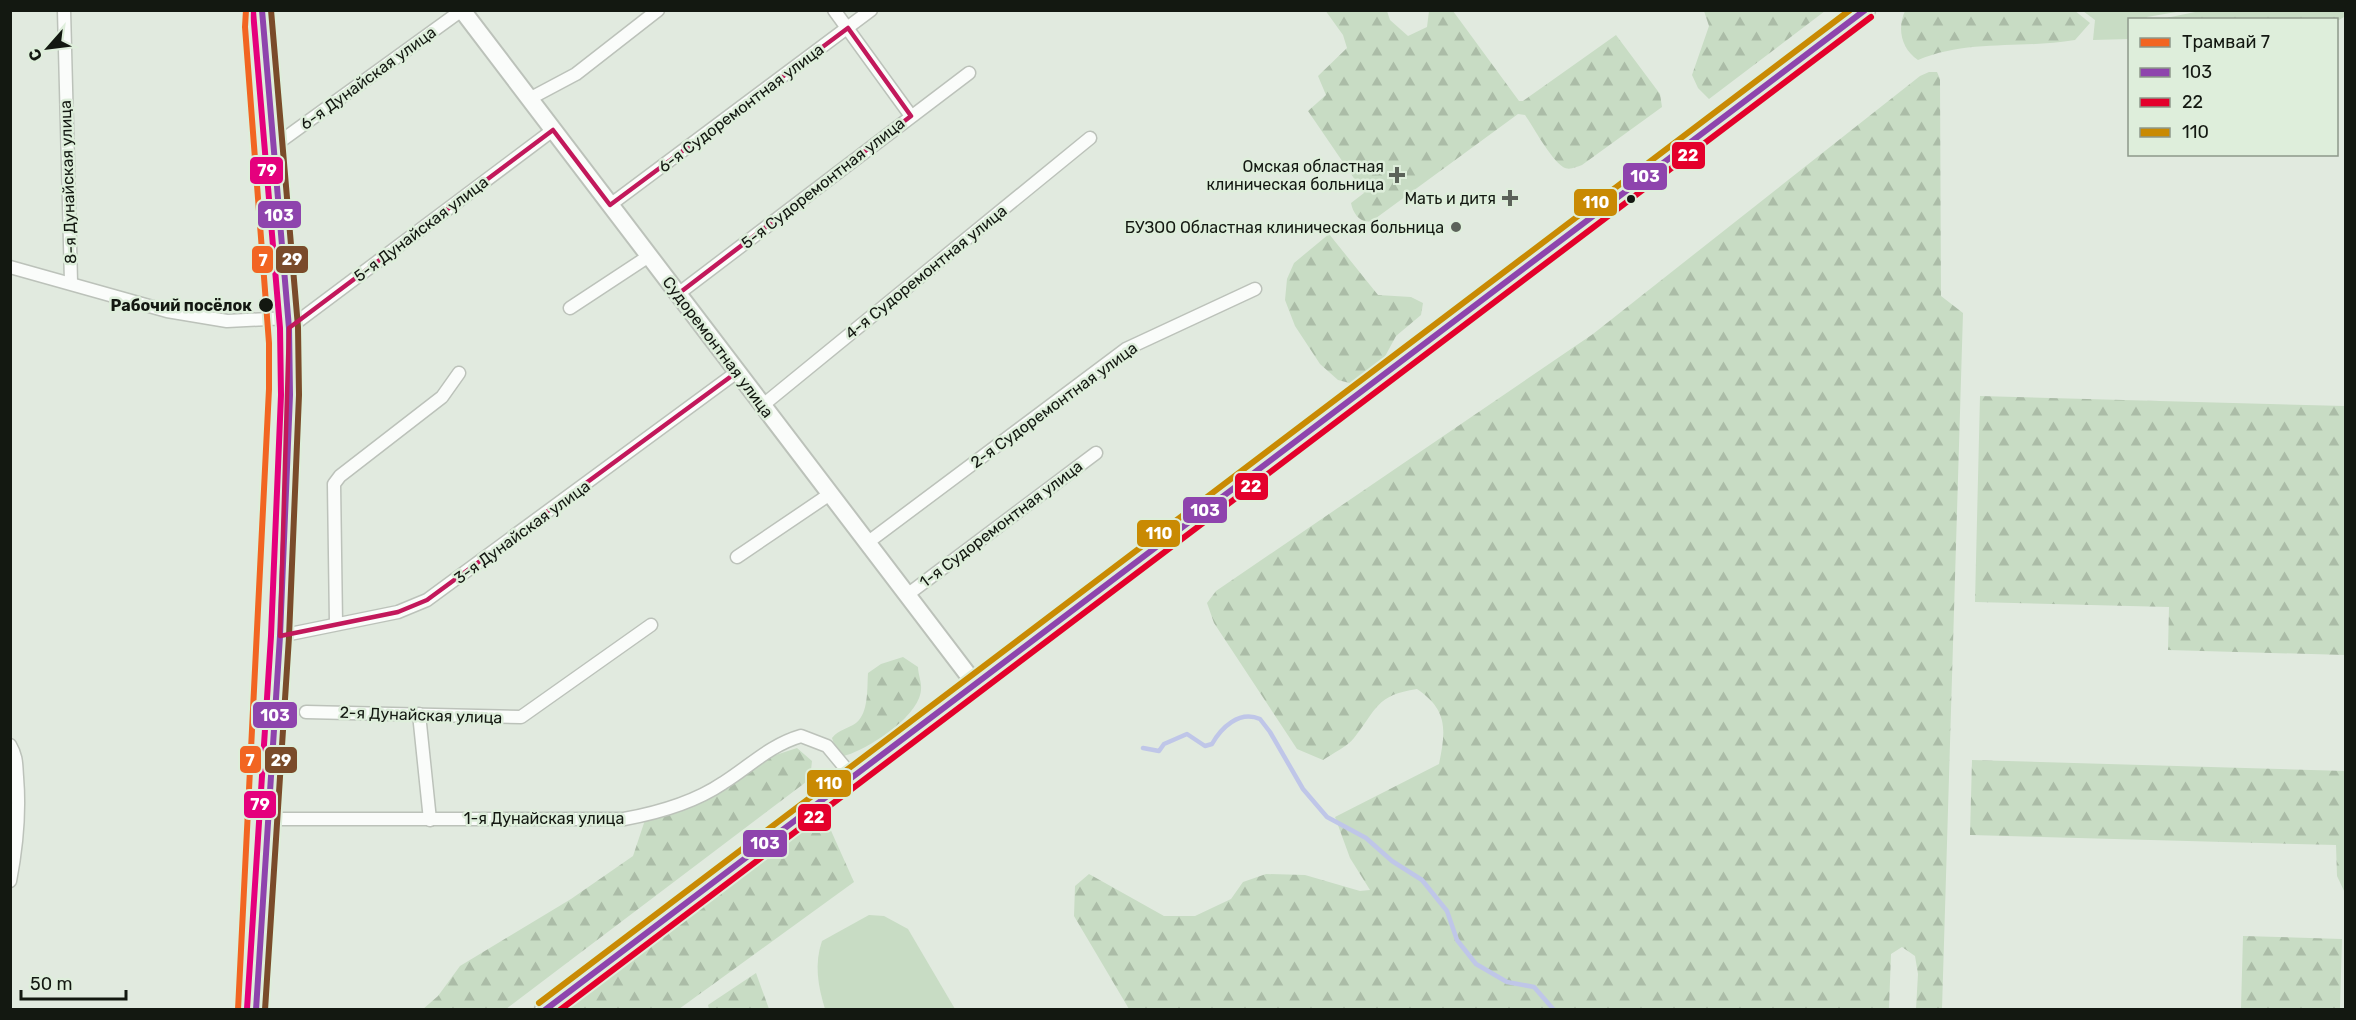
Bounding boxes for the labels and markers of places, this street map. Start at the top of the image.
place label: Омская областная клиническая больница [1206,157,1384,194]
marker: Омская областная клиническая больница [1388,166,1406,184]
place label: Мать и дитя [1404,189,1496,208]
marker: Мать и дитя [1501,189,1519,207]
unlabelled marker [1625,193,1637,205]
place label: БУЗОО Областная клиническая больница [1125,218,1444,237]
marker: БУЗОО Областная клиническая больница [1449,220,1463,234]
place label: Рабочий посёлок [110,296,252,315]
marker: Рабочий посёлок [257,296,275,314]

